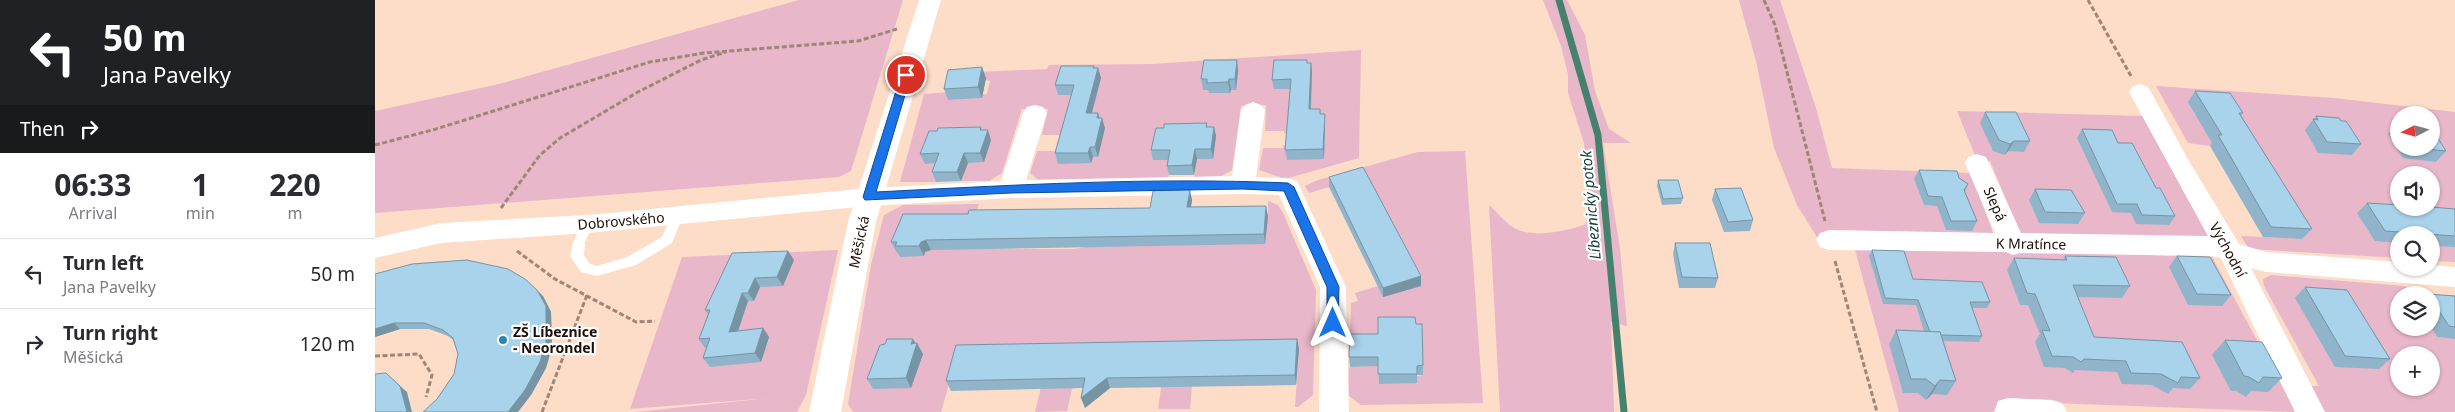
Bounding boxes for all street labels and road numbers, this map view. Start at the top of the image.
street label: Slepá [1980,184,2011,224]
street label: Dobrovského [577,207,665,234]
street label: Měšická [844,214,873,270]
street label: Východní [2206,219,2252,281]
street label: K Mratínce [1996,233,2066,254]

